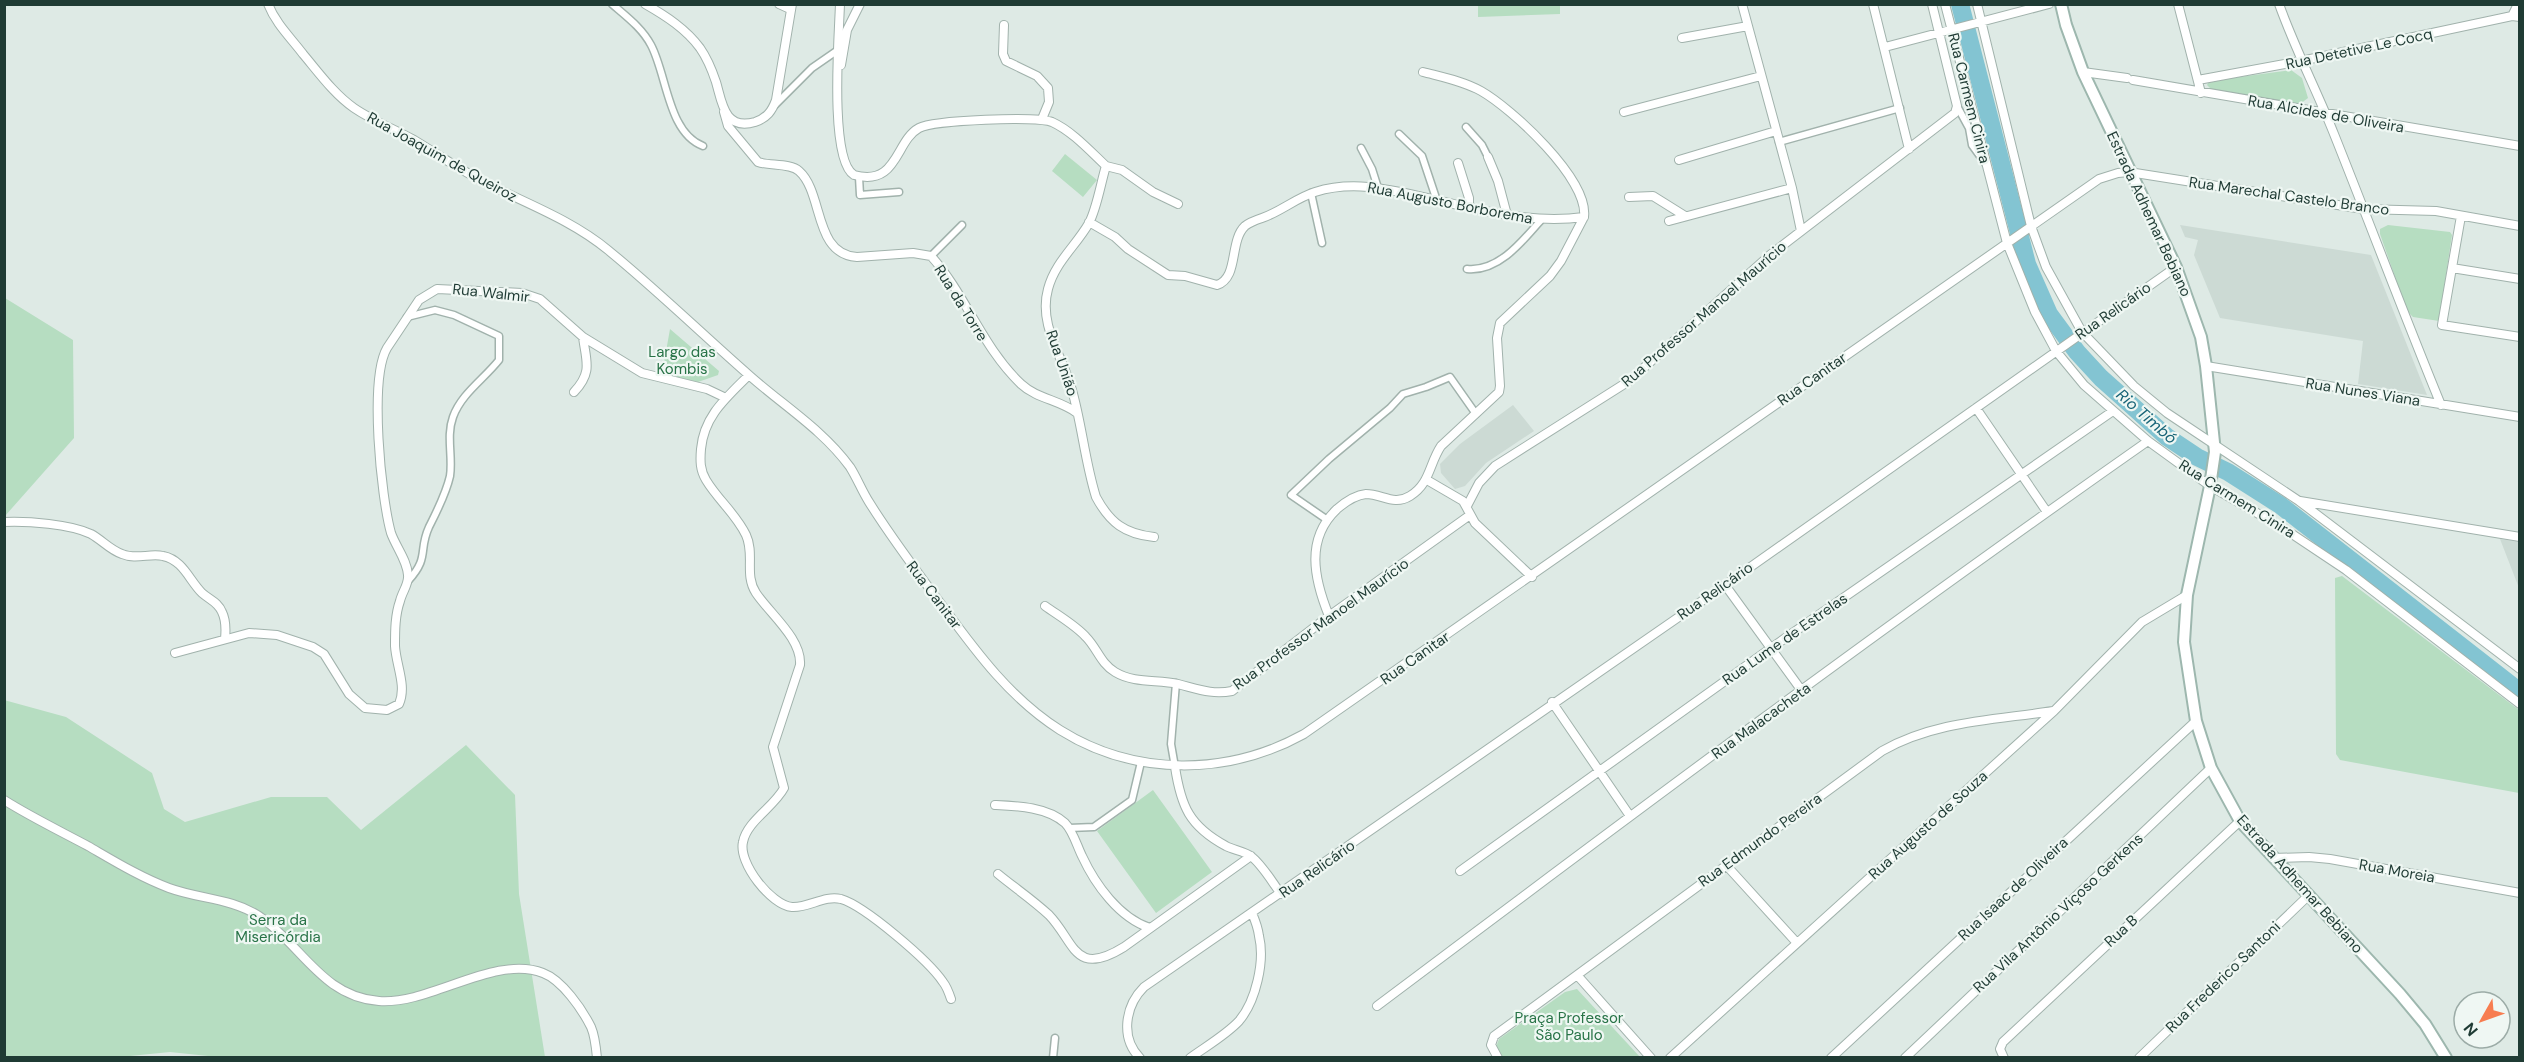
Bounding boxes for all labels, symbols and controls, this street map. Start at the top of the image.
street label: Rua Detetive Le Cocq [2284,24,2434,74]
street label: Rua Carmem Cinira [1943,31,1995,165]
street label: Rua Alcides de Oliveira [2246,90,2406,138]
street label: Rua Joaquim de Queiroz [363,107,521,207]
street label: Estrada Adhemar Bebiano [2102,128,2196,300]
street label: Rua Marechal Castelo Branco [2187,172,2391,220]
street label: Rua Augusto Borborema [1366,177,1534,229]
street label: Rua Professor Manoel Maurício [1617,237,1791,391]
street label: Rua da Torre [930,261,992,345]
street label: Rua Relicário [2071,277,2155,345]
street label: Rua Walmir [451,279,531,307]
street label: Rua União [1041,327,1083,399]
park label: Largo das Kombis [648,342,716,379]
street label: Rua Canitar [1773,348,1851,410]
street label: Rua Nunes Viana [2304,373,2422,411]
water label: Rio Timbó [2112,384,2181,448]
street label: Rua Carmem Cinira [2175,455,2299,543]
street label: Rua Professor Manoel Maurício [1229,553,1413,695]
street label: Rua Canitar [902,557,966,633]
street label: Rua Relicário [1673,557,1757,625]
street label: Rua Lume de Estrelas [1719,588,1851,690]
street label: Rua Canitar [1376,627,1454,689]
street label: Rua Malacacheta [1707,678,1815,764]
street label: Rua Augusto de Souza [1864,766,1992,884]
street label: Rua Edmundo Pereira [1694,788,1826,892]
street label: Estrada Adhemar Bebiano [2232,810,2368,958]
street label: Rua Vila Antônio Viçoso Gerkens [1969,829,2147,997]
street label: Rua Isaac de Oliveira [1954,833,2072,945]
street label: Rua Relicário [1275,835,1359,903]
street label: Rua Moreia [2357,854,2437,888]
park label: Serra da Misericórdia [235,910,321,947]
street label: Rua B [2100,910,2142,952]
street label: Rua Frederico Santoni [2161,917,2285,1037]
north arrow [2452,990,2512,1050]
park label: Praça Professor São Paulo [1515,1008,1624,1045]
text: N [2459,1018,2483,1041]

